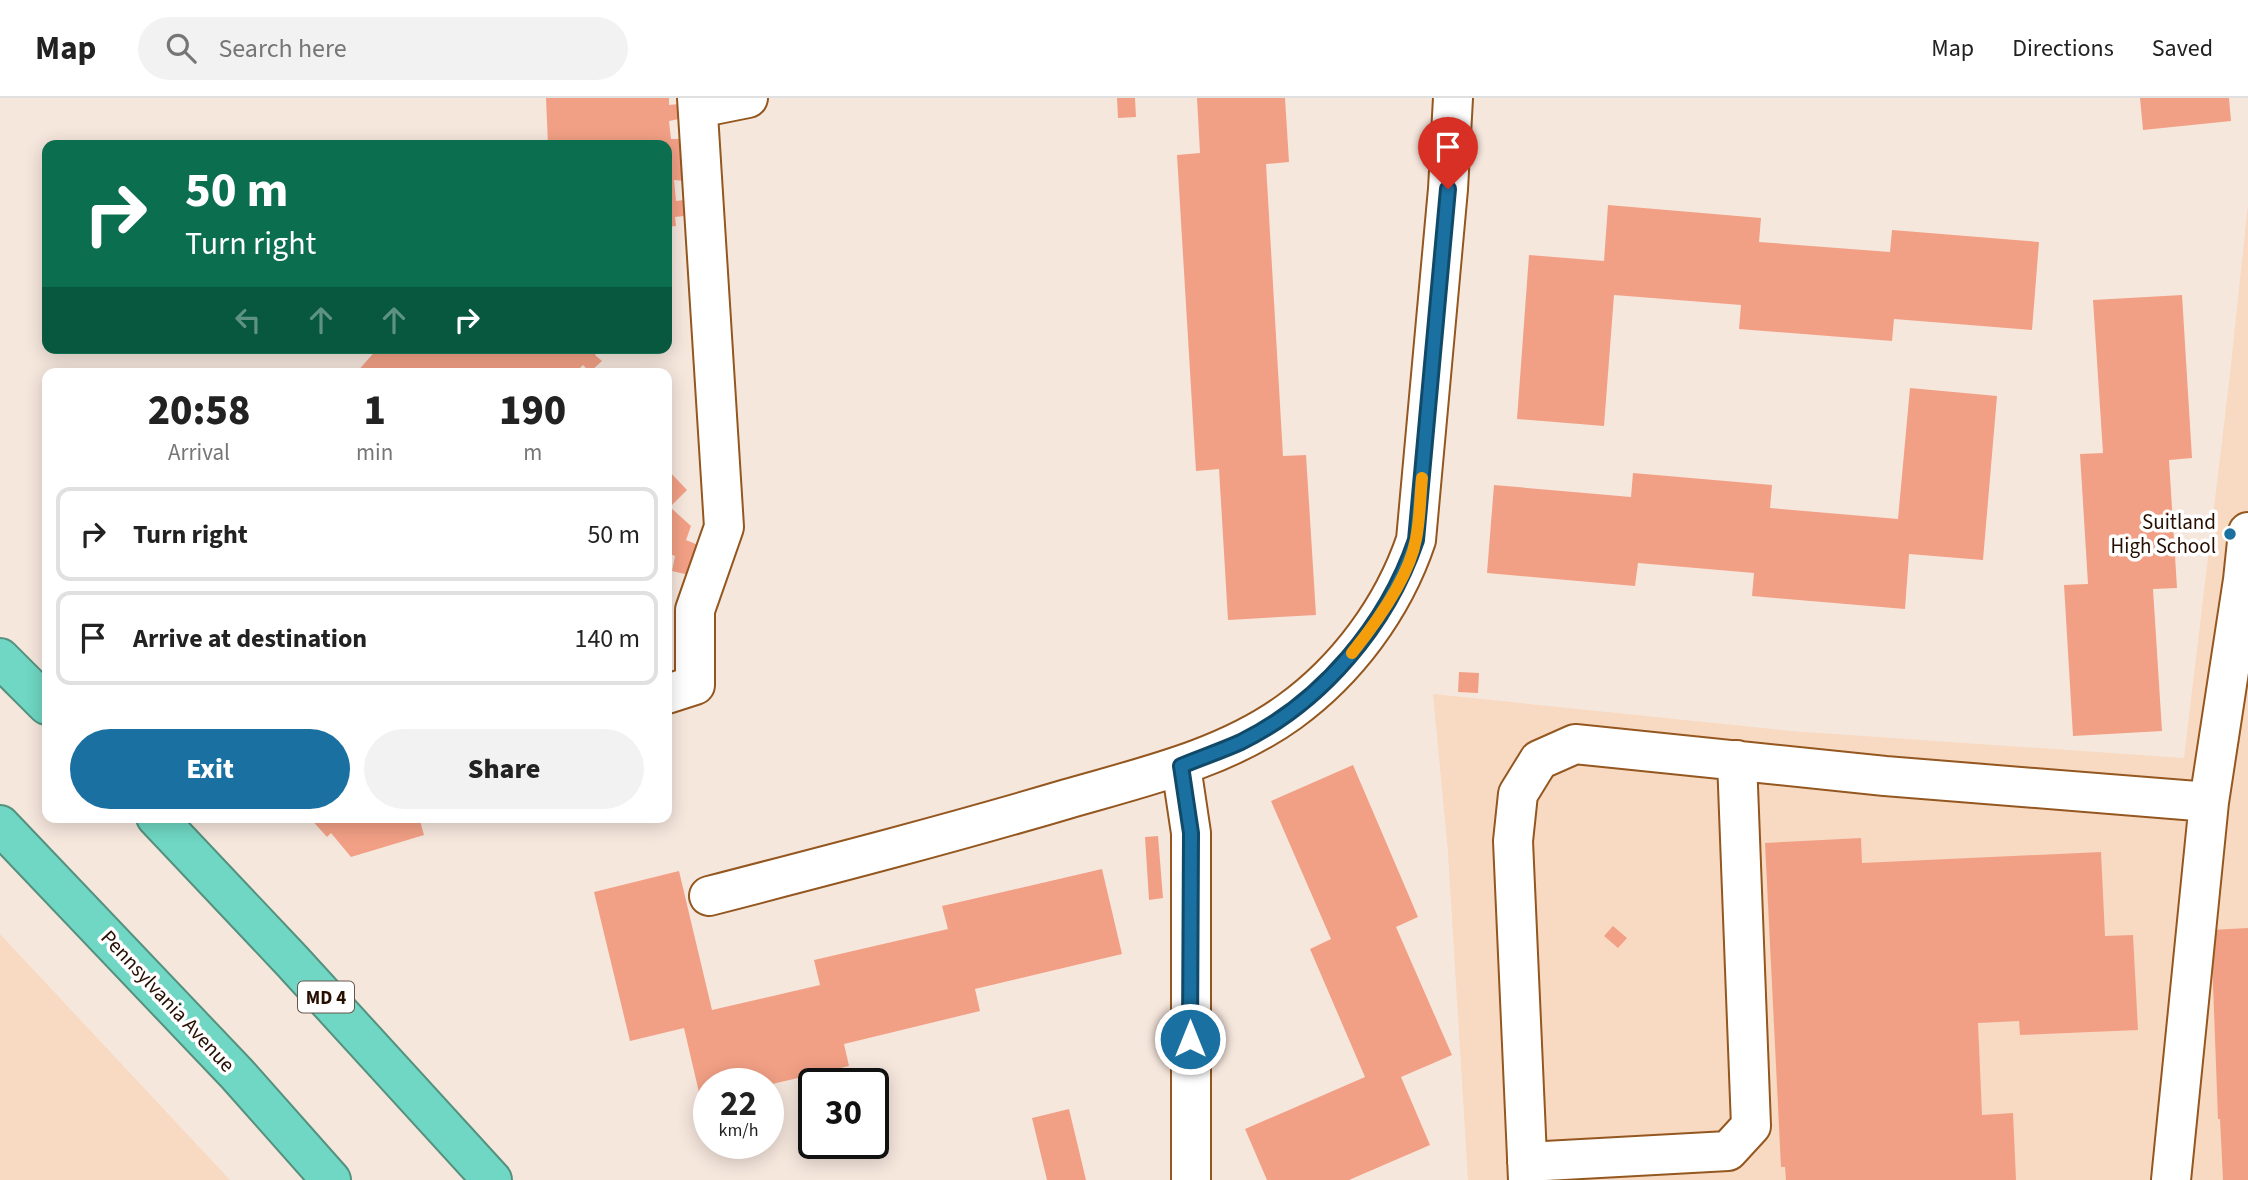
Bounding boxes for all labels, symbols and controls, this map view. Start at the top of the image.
search box [138,17,628,80]
text: Map [35,25,96,72]
icon: search [162,29,200,67]
text: Search here [218,30,347,67]
text: Map [1931,31,1974,66]
text: Directions [2012,31,2114,66]
text: Saved [2152,31,2213,66]
pin [1418,117,1478,189]
icon: arrive [1429,128,1467,166]
text: 50 m [185,156,289,226]
icon: right [70,168,161,259]
text: Turn right [185,221,316,267]
icon: left [229,301,267,339]
icon: ahead [302,301,340,339]
icon: ahead [375,301,413,339]
icon: right [448,301,486,339]
text: 20:58 [148,381,250,441]
text: 1 [363,381,386,441]
text: 190 [499,381,566,441]
text: Arrival [168,436,230,469]
text: min [356,436,393,469]
text: m [523,436,542,469]
place label: Suitland High School [2111,507,2216,561]
icon: right [74,515,112,553]
text: Turn right [133,516,248,553]
text: 50 m [587,516,640,553]
marker: Suitland High School [2222,526,2238,542]
icon: arrive [74,619,112,657]
text: Arrive at destination [133,620,367,657]
text: 140 m [574,620,640,657]
button: Exit [70,729,350,809]
button: Share [364,729,644,809]
street label: Pennsylvania Avenue [94,923,242,1079]
road number: MD 4 [298,982,354,1012]
position arrow [1153,1002,1227,1076]
speed limit sign: 30 [798,1068,889,1159]
text: 22 [720,1079,757,1129]
text: km/h [719,1118,758,1143]

